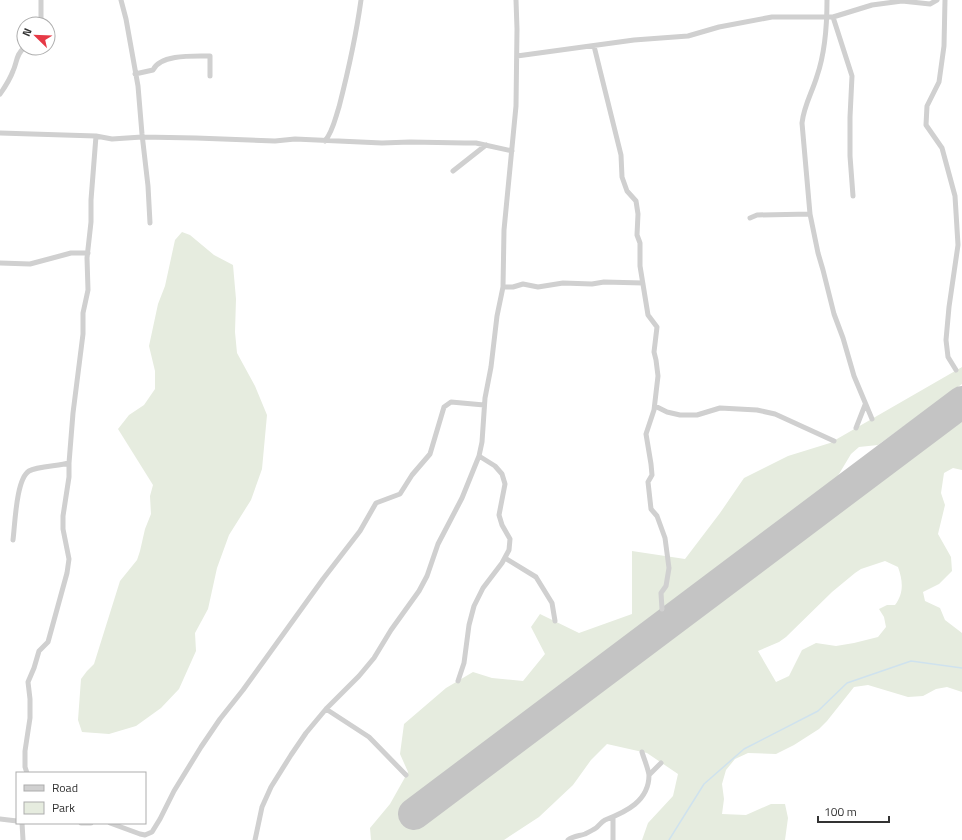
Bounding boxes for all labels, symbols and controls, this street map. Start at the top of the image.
north arrow [16,16,56,56]
text: N [18,25,36,39]
legend [16,772,146,824]
text: Road [52,778,78,797]
text: Park [52,798,75,817]
scale bar [818,798,889,824]
text: 100 m [824,802,857,821]

